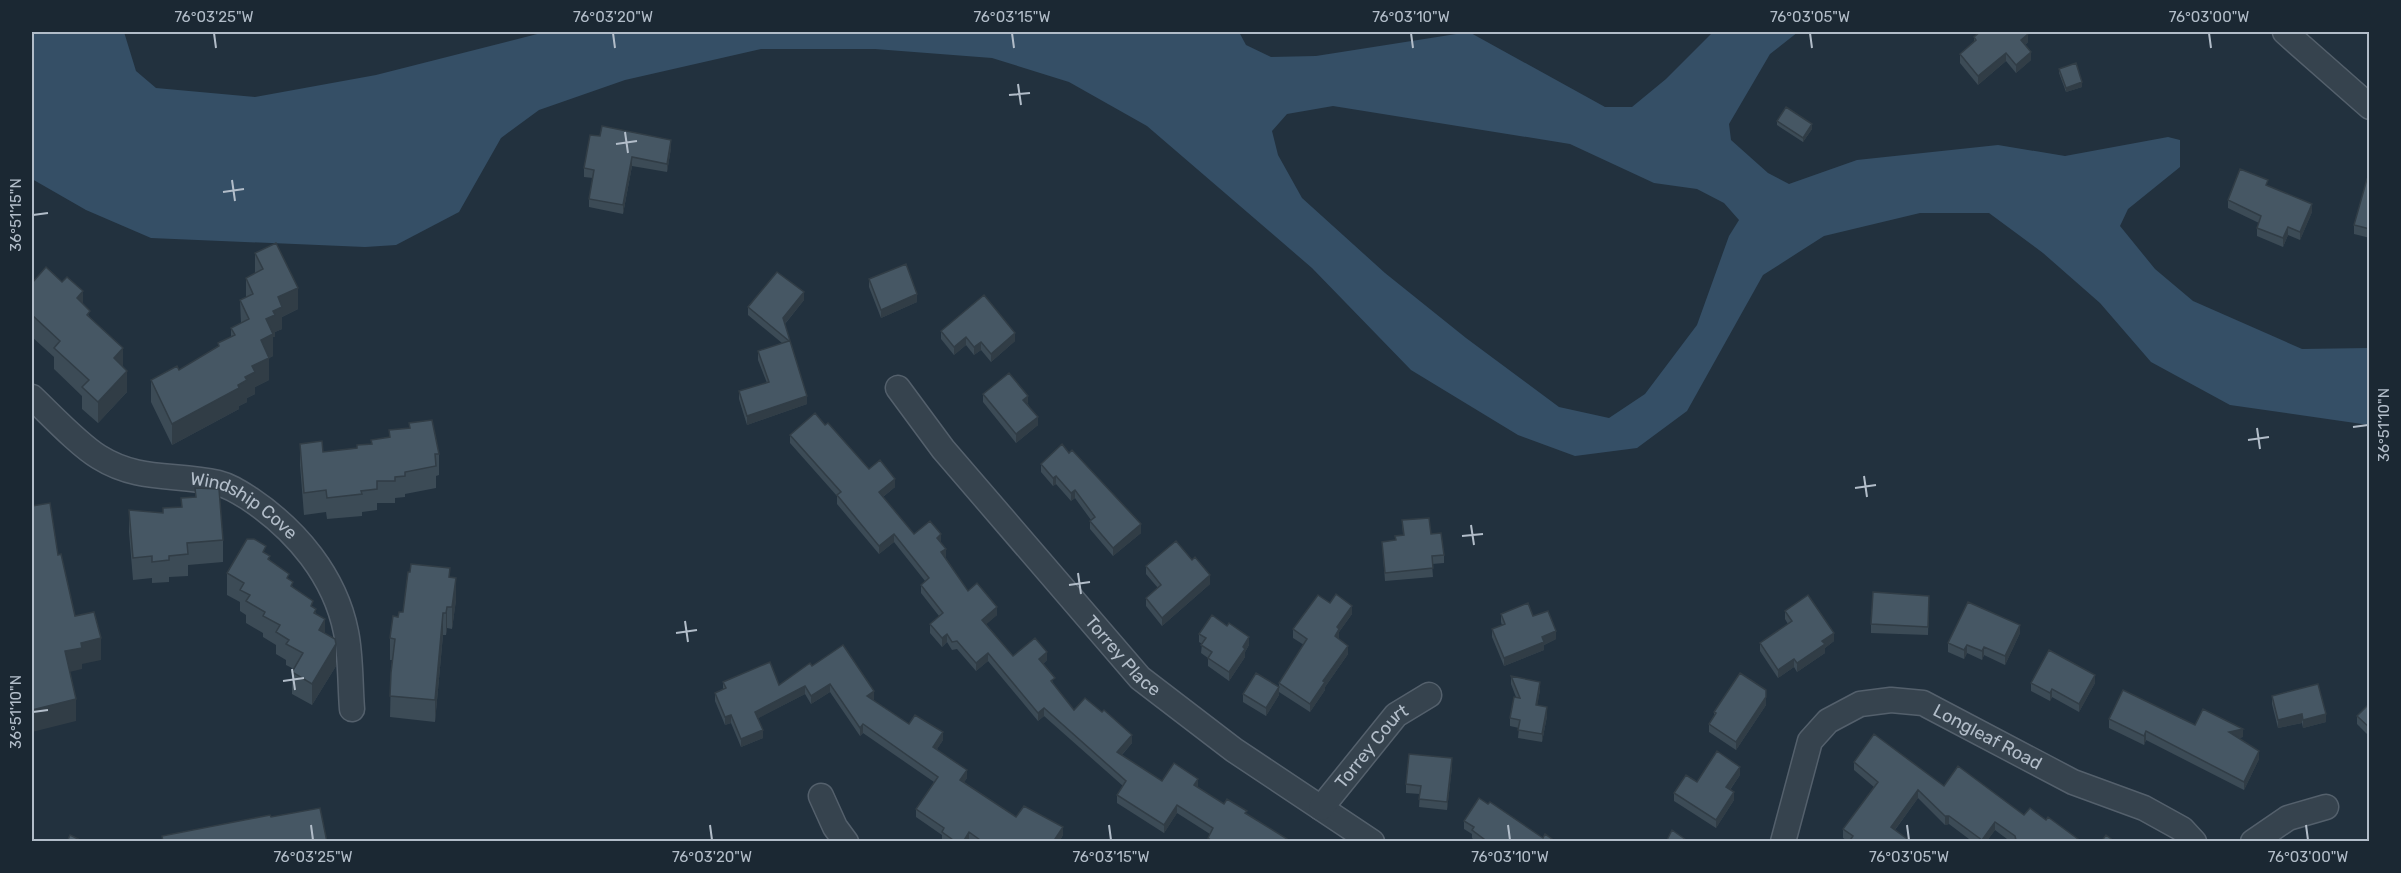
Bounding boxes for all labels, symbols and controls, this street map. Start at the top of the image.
text: 76°03'25"W [174,8,254,26]
text: 76°03'20"W [573,8,653,26]
text: 76°03'15"W [974,8,1050,26]
text: 76°03'10"W [1372,8,1450,26]
text: 76°03'05"W [1770,8,1850,26]
text: 76°03'00"W [2169,8,2249,26]
text: 36°51'15"N [7,178,25,252]
text: 36°51'10"N [2375,388,2393,462]
street label: Windship Cove [189,468,302,544]
street label: Torrey Place [1080,611,1165,701]
text: 36°51'10"N [7,675,25,749]
street label: Torrey Court [1330,699,1412,793]
street label: Longleaf Road [1929,699,2046,775]
text: 76°03'25"W [273,848,353,866]
text: 76°03'20"W [672,848,752,866]
text: 76°03'15"W [1073,848,1149,866]
text: 76°03'10"W [1471,848,1549,866]
text: 76°03'05"W [1869,848,1949,866]
text: 76°03'00"W [2268,848,2348,866]

